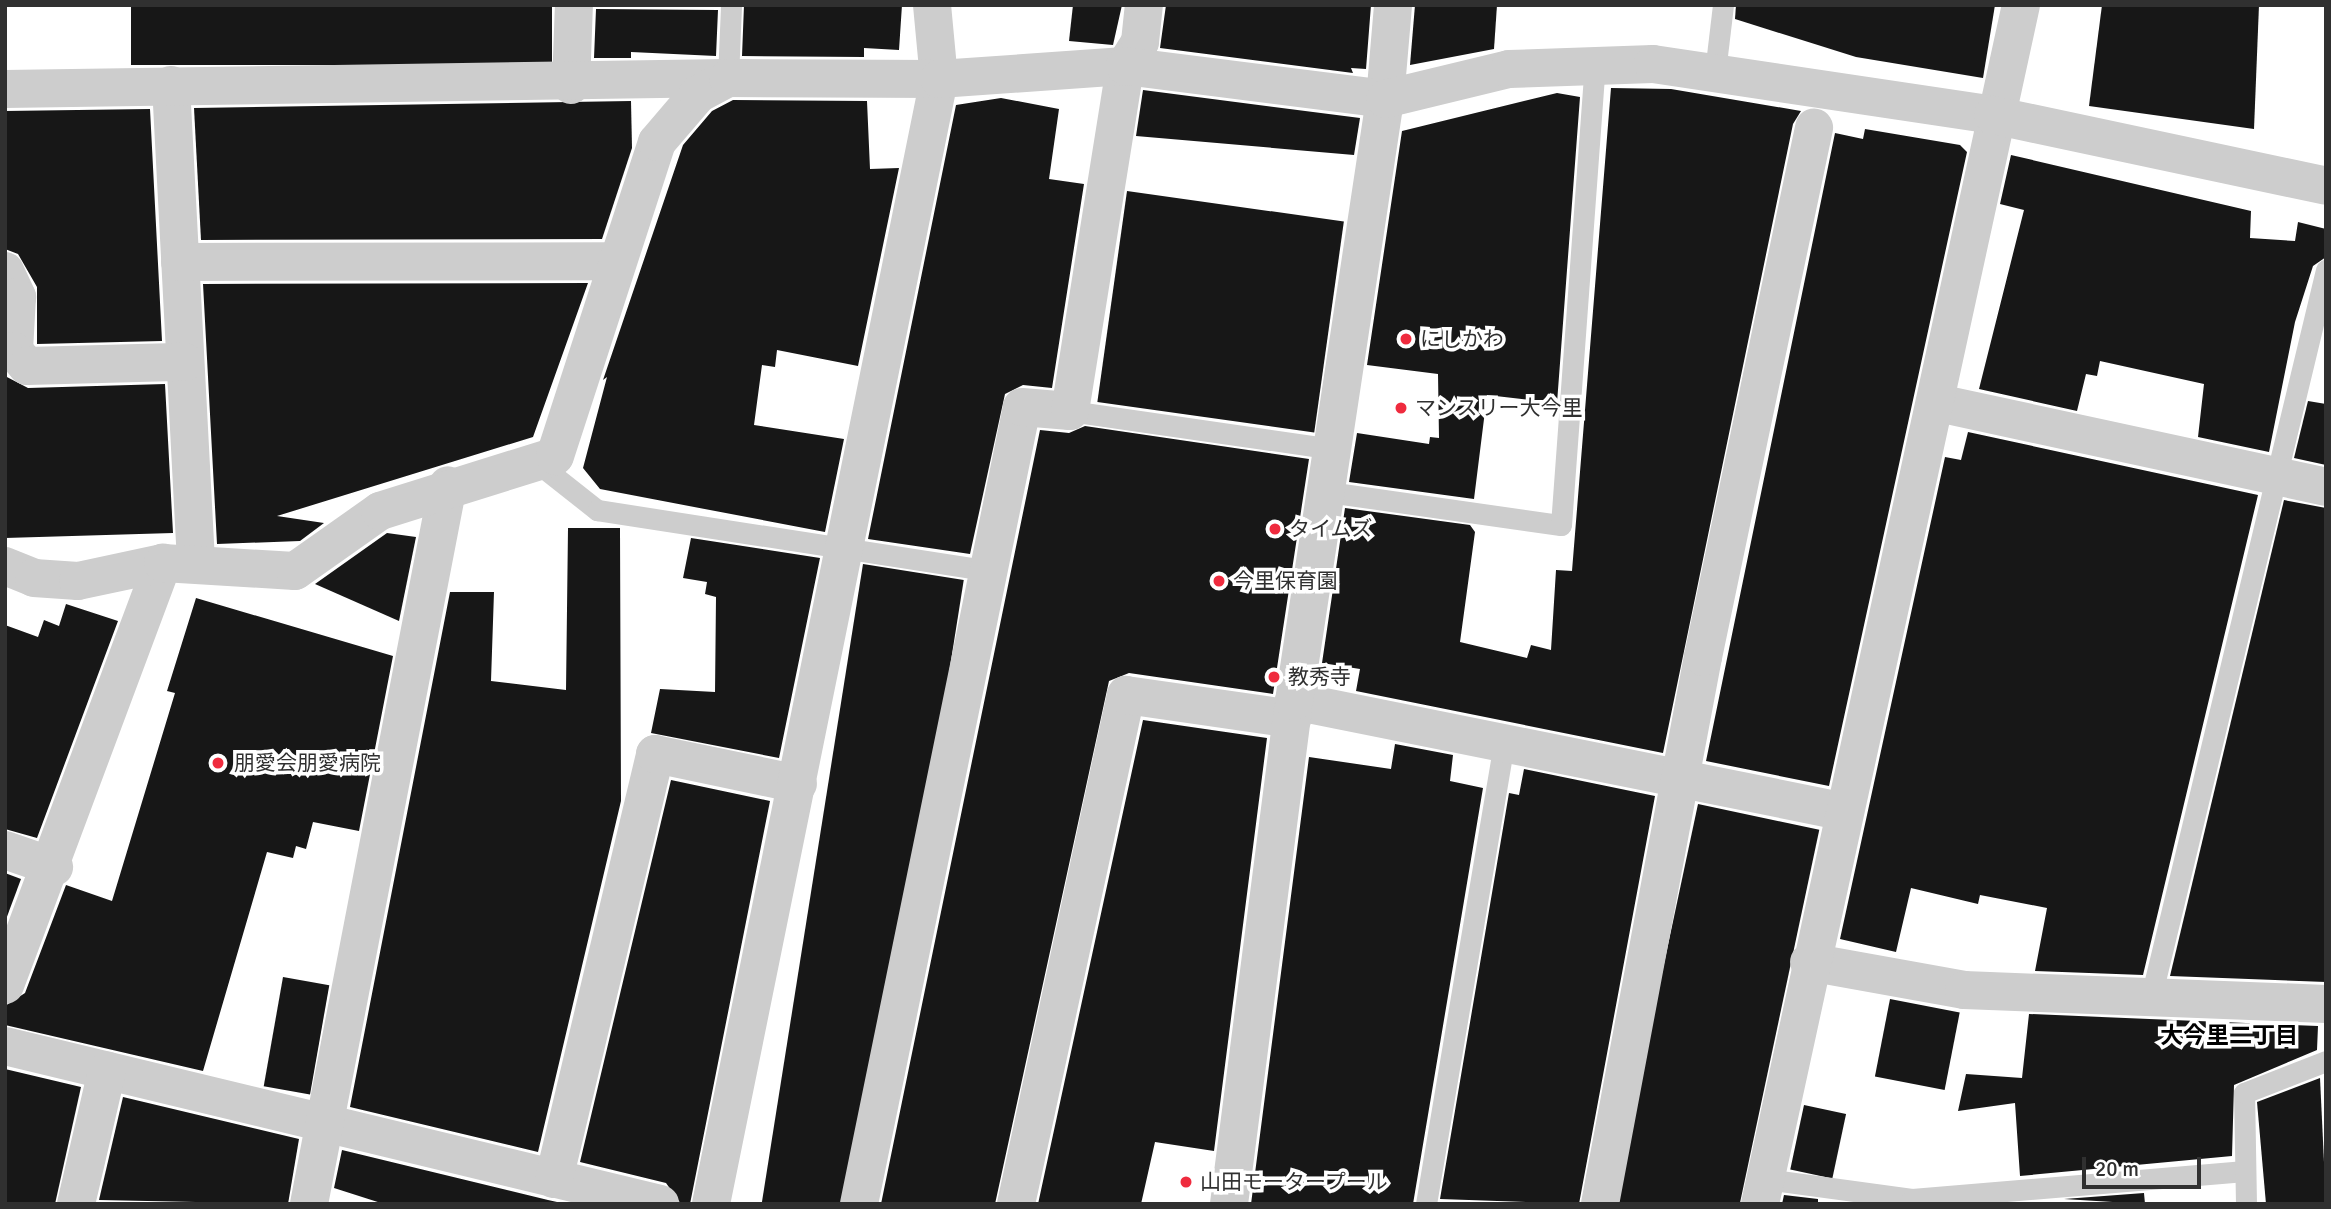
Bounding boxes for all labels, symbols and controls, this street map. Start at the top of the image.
place label: にしかわ [1420,326,1504,352]
marker: にしかわ [1398,331,1414,347]
place label: マンスリー大今里 [1415,395,1583,421]
marker: マンスリー大今里 [1393,400,1409,416]
place label: タイムズ [1289,516,1373,542]
marker: タイムズ [1267,521,1283,537]
place label: 今里保育園 [1233,568,1338,594]
marker: 今里保育園 [1211,573,1227,589]
place label: 教秀寺 [1288,664,1351,690]
marker: 教秀寺 [1266,669,1282,685]
place label: 朋愛会朋愛病院 [234,750,381,776]
marker: 朋愛会朋愛病院 [208,753,228,773]
district label: 大今里二丁目 [2160,1022,2298,1050]
scale bar [2086,1142,2205,1186]
text: 20 m [2095,1156,2139,1182]
place label: 山田モータープール [1200,1169,1389,1195]
marker: 山田モータープール [1178,1174,1194,1190]

